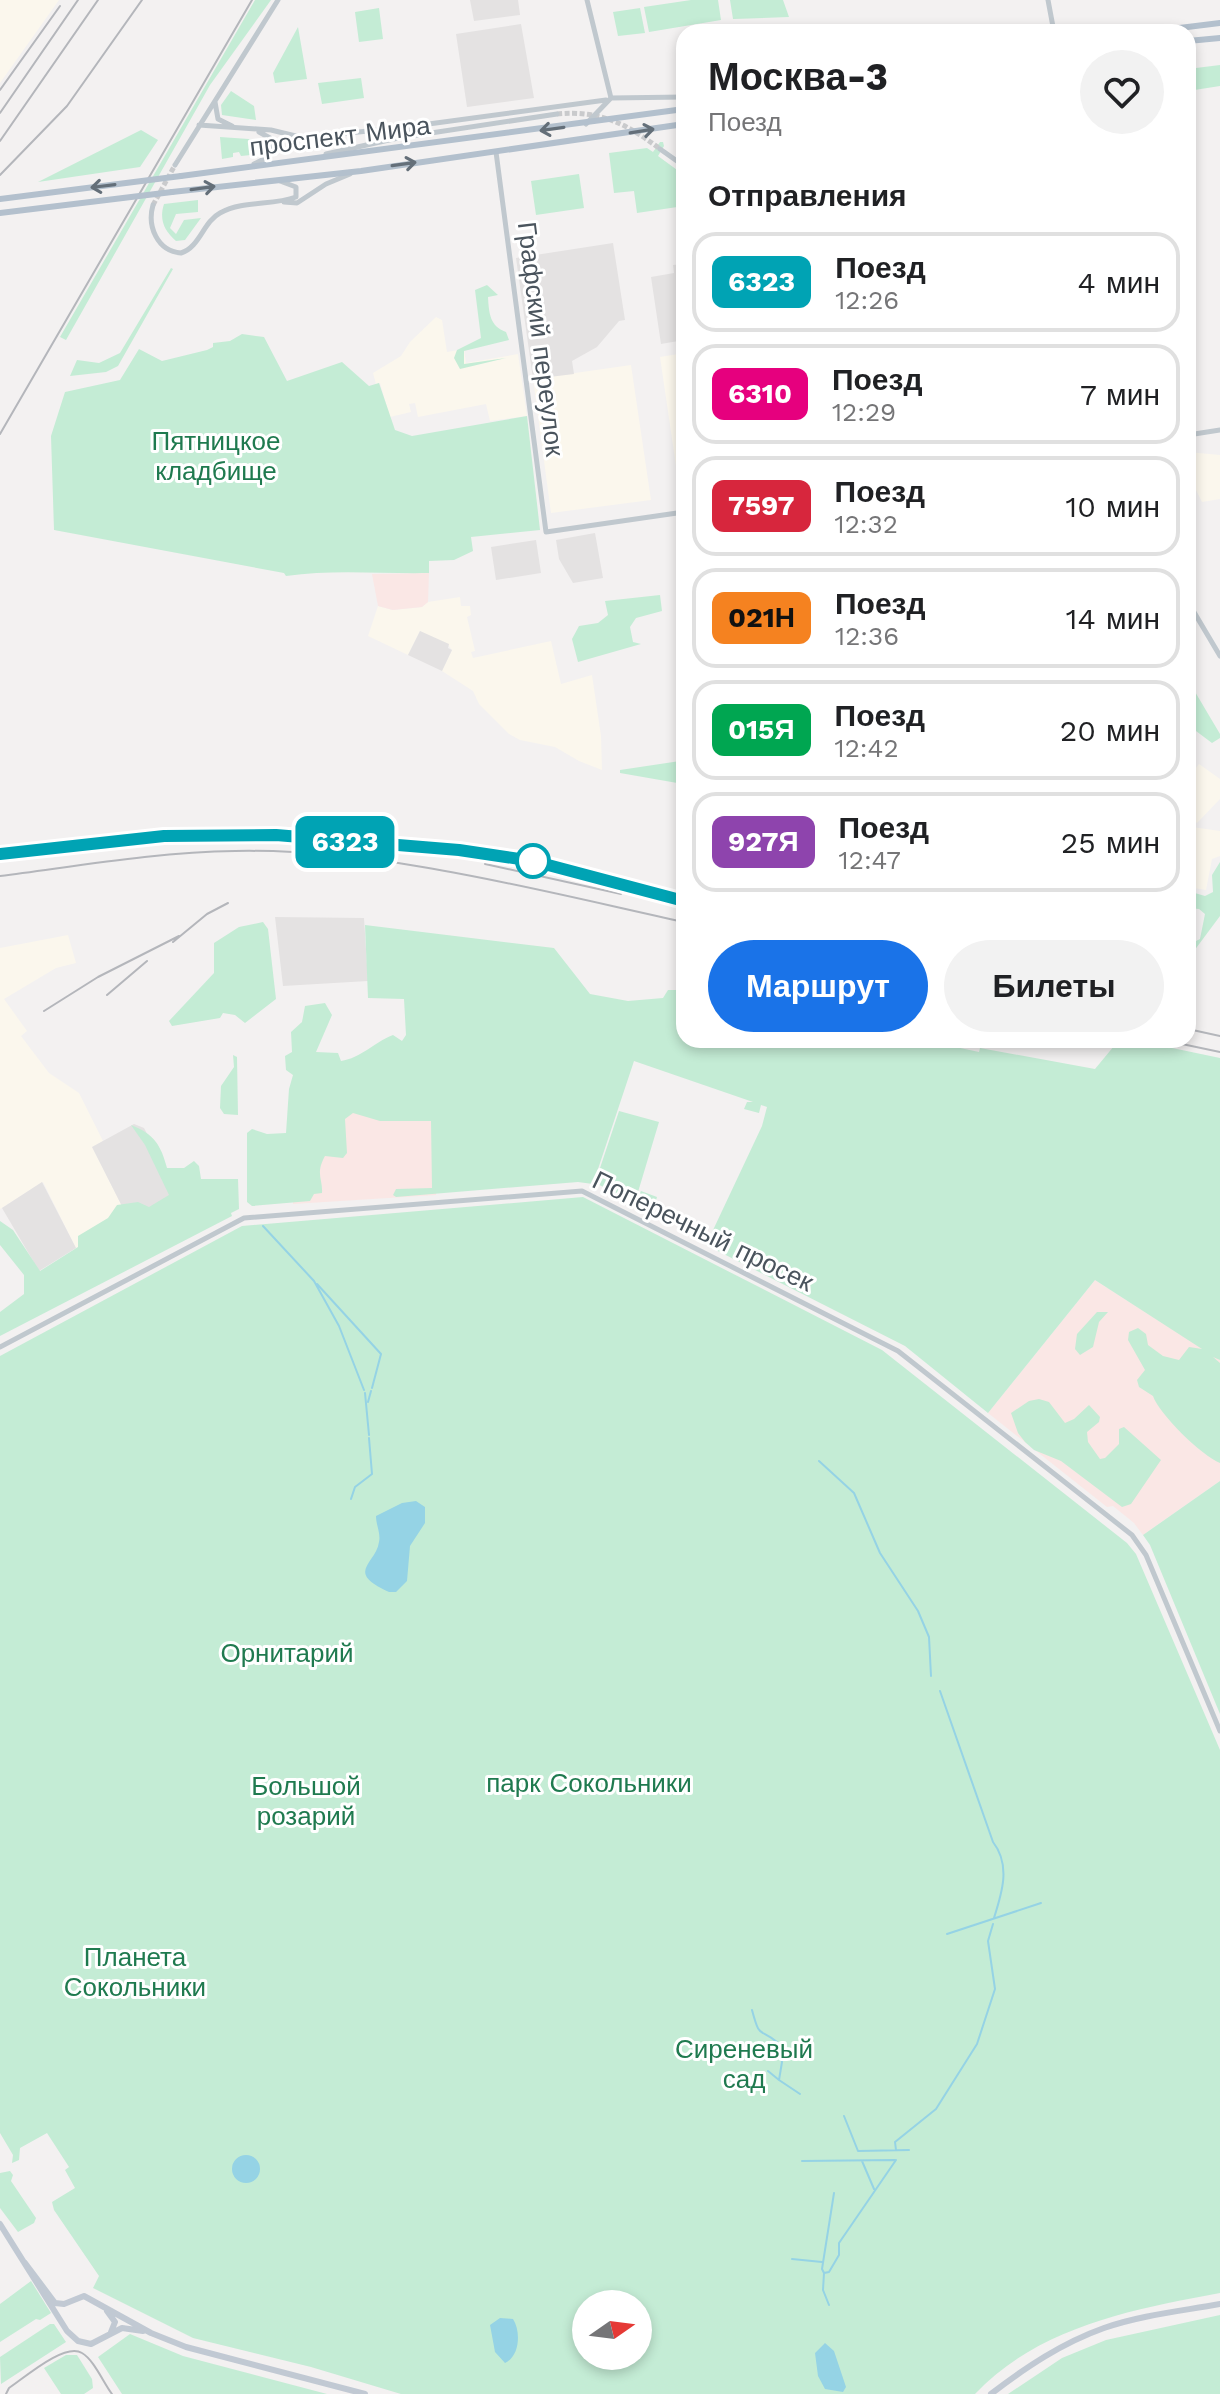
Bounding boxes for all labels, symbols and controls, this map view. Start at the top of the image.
button: heart [1080,50,1164,134]
text: Москва-3 [708,55,888,99]
text: Поезд [708,107,782,137]
street label: проспект Мира [248,110,433,162]
one-way arrow [539,122,565,137]
one-way arrow [629,123,655,138]
one-way arrow [391,157,417,172]
text: Отправления [708,178,907,213]
one-way arrow [91,179,116,194]
one-way arrow [190,180,215,195]
street label: Графский переулок [512,220,570,459]
text: Поезд [835,250,926,285]
text: 6323 [728,265,795,298]
text: 4 мин [1077,265,1160,300]
text: 12:26 [835,285,899,315]
text: Поезд [832,362,922,397]
text: 6310 [728,377,792,410]
text: 7 мин [1080,377,1160,412]
text: 12:29 [832,397,896,427]
park label: Пятницкое кладбище [151,426,281,486]
text: Поезд [835,474,925,509]
text: 7597 [728,489,795,522]
text: 10 мин [1065,489,1160,524]
text: 12:32 [835,509,898,539]
text: Поезд [835,586,926,621]
text: 021Н [728,601,795,634]
text: 14 мин [1066,601,1160,636]
text: 12:36 [835,621,899,651]
text: Поезд [835,698,925,733]
text: 015Я [728,713,795,746]
text: 20 мин [1060,713,1160,748]
text: 12:42 [835,733,899,763]
text: Поезд [839,810,929,845]
line badge: 6323 [289,816,401,868]
text: 6323 [311,825,379,858]
text: 927Я [728,825,799,858]
text: 25 мин [1061,825,1160,860]
unlabelled marker [516,844,550,878]
text: 12:47 [839,845,901,875]
button: Маршрут [708,940,928,1032]
button: Билеты [944,940,1164,1032]
street label: Поперечный просек [588,1165,819,1298]
park label: Орнитарий [220,1638,354,1668]
park label: парк Сокольники [486,1768,692,1798]
park label: Большой розарий [251,1771,361,1831]
park label: Планета Сокольники [64,1942,206,2002]
park label: Сиреневый сад [675,2034,813,2094]
north arrow [572,2290,652,2370]
map controls [572,2290,652,2370]

